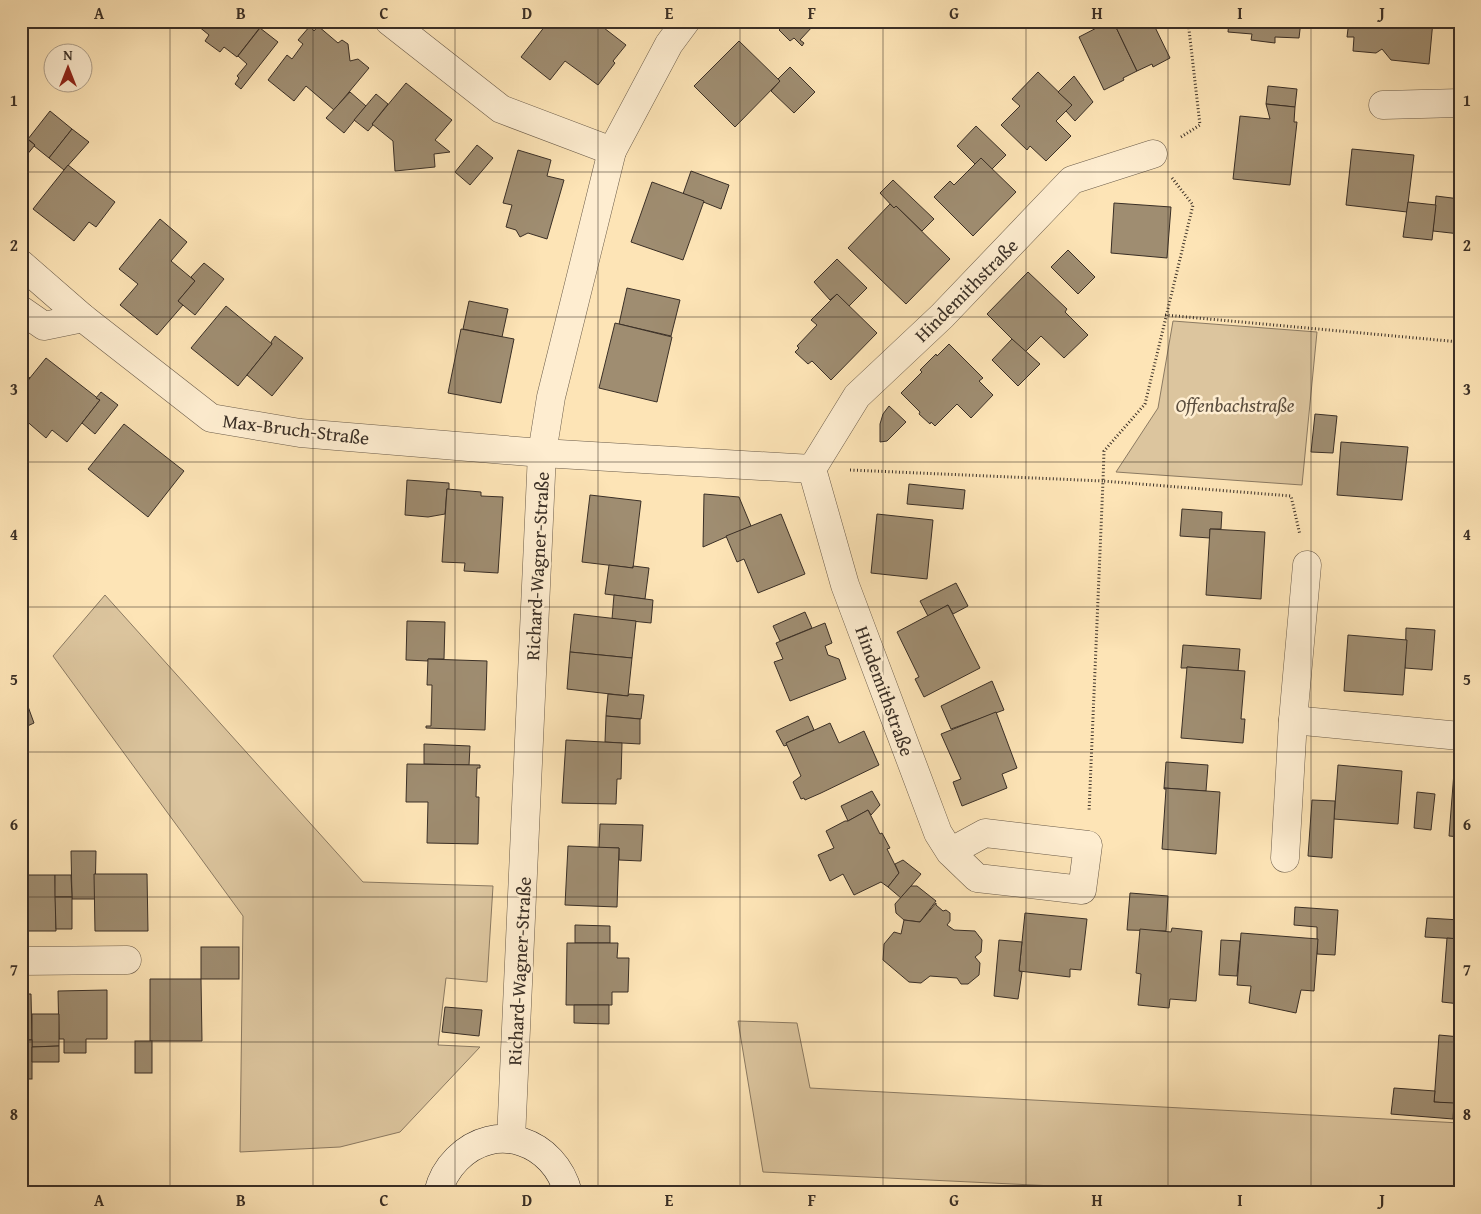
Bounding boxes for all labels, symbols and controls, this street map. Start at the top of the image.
text: A [94,1,105,25]
text: B [236,1,246,25]
text: C [379,1,389,25]
text: D [522,1,532,25]
text: E [665,1,674,25]
text: F [808,1,816,25]
text: G [949,1,959,25]
text: H [1091,1,1103,25]
text: I [1237,1,1243,25]
text: J [1376,1,1385,25]
north arrow [42,42,92,92]
text: N [63,45,73,65]
text: 1 [10,88,18,112]
text: 1 [1463,88,1471,112]
street label: Hindemithstraße [908,232,1024,348]
text: 2 [10,233,18,257]
text: 2 [1463,233,1471,257]
text: 3 [10,377,18,401]
text: 3 [1463,377,1471,401]
park label: Offenbachstraße [1176,391,1295,419]
street label: Max-Bruch-Straße [221,406,371,452]
street label: Richard-Wagner-Straße [518,471,556,661]
text: 4 [10,522,18,546]
text: 4 [1463,522,1471,546]
street label: Hindemithstraße [848,622,922,760]
text: 5 [10,667,18,691]
text: 5 [1463,667,1471,691]
text: 6 [10,812,18,836]
text: 6 [1463,812,1471,836]
street label: Richard-Wagner-Straße [500,876,538,1066]
text: 7 [10,957,18,981]
text: 7 [1463,957,1471,981]
text: 8 [10,1102,18,1126]
text: 8 [1463,1102,1471,1126]
text: A [94,1188,105,1212]
text: B [236,1188,246,1212]
text: C [379,1188,389,1212]
text: D [522,1188,532,1212]
text: E [665,1188,674,1212]
text: F [808,1188,816,1212]
text: G [949,1188,959,1212]
text: H [1091,1188,1103,1212]
text: I [1237,1188,1243,1212]
text: J [1376,1188,1385,1212]

